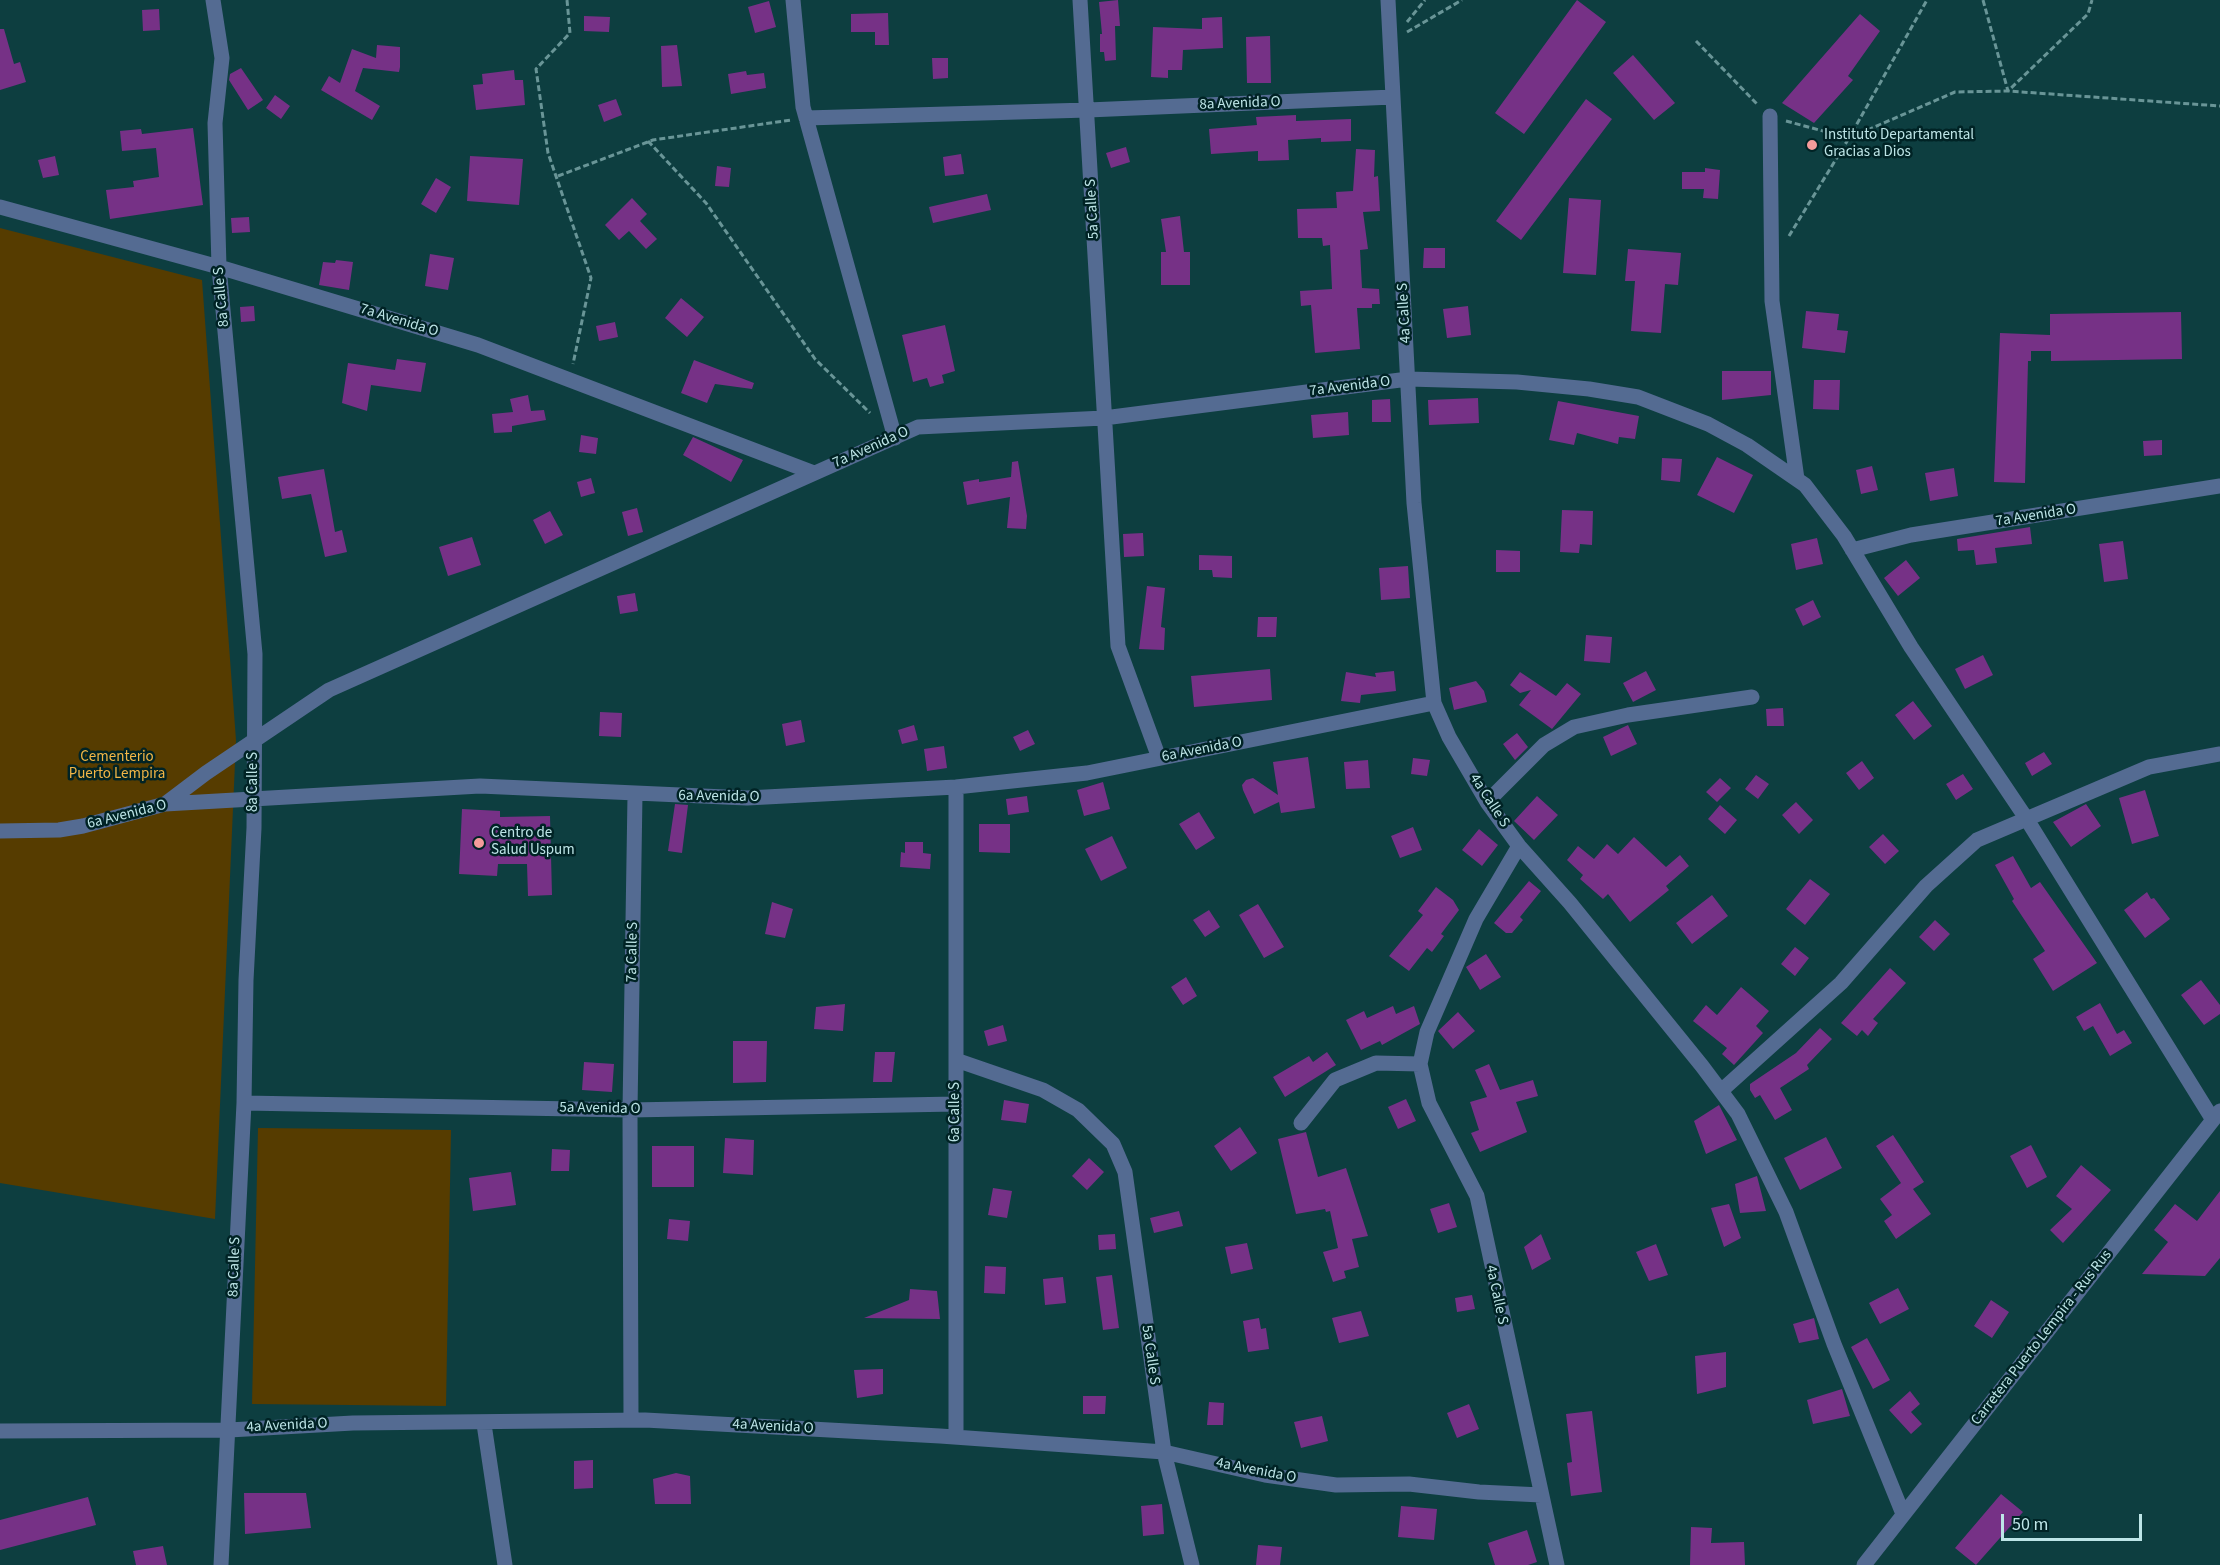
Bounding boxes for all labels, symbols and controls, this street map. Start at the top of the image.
street label: 8a Avenida O [1199,94,1281,114]
place label: Instituto Departamental Gracias a Dios [1824,127,1974,162]
marker: Instituto Departamental Gracias a Dios [1805,138,1819,152]
street label: 5a Calle S [1082,178,1104,240]
street label: 8a Calle S [210,266,234,328]
street label: 4a Calle S [1394,282,1416,344]
street label: 7a Avenida O [358,301,440,341]
street label: 7a Avenida O [1309,373,1391,401]
street label: 7a Avenida O [830,423,912,473]
street label: 7a Avenida O [1995,501,2077,531]
street label: 6a Avenida O [1160,733,1244,767]
park label: Cementerio Puerto Lempira [69,749,165,784]
street label: 8a Calle S [245,752,263,812]
street label: 4a Calle S [1465,771,1513,831]
street label: 6a Avenida O [678,787,760,807]
street label: 6a Avenida O [85,796,169,834]
place label: Centro de Salud Uspum [491,825,575,860]
marker: Centro de Salud Uspum [472,836,486,850]
street label: 7a Calle S [623,922,643,982]
street label: 6a Calle S [947,1082,965,1142]
street label: 5a Avenida O [559,1099,641,1119]
street label: 8a Calle S [225,1237,245,1297]
street label: Carretera Puerto Lempira - Rus Rus [1968,1247,2116,1429]
street label: 4a Calle S [1481,1264,1511,1326]
street label: 5a Calle S [1137,1324,1163,1386]
street label: 4a Avenida O [246,1415,328,1437]
street label: 4a Avenida O [732,1416,814,1438]
street label: 4a Avenida O [1214,1454,1298,1488]
scale bar [2004,1502,2145,1540]
text: 50 m [2012,1512,2048,1537]

